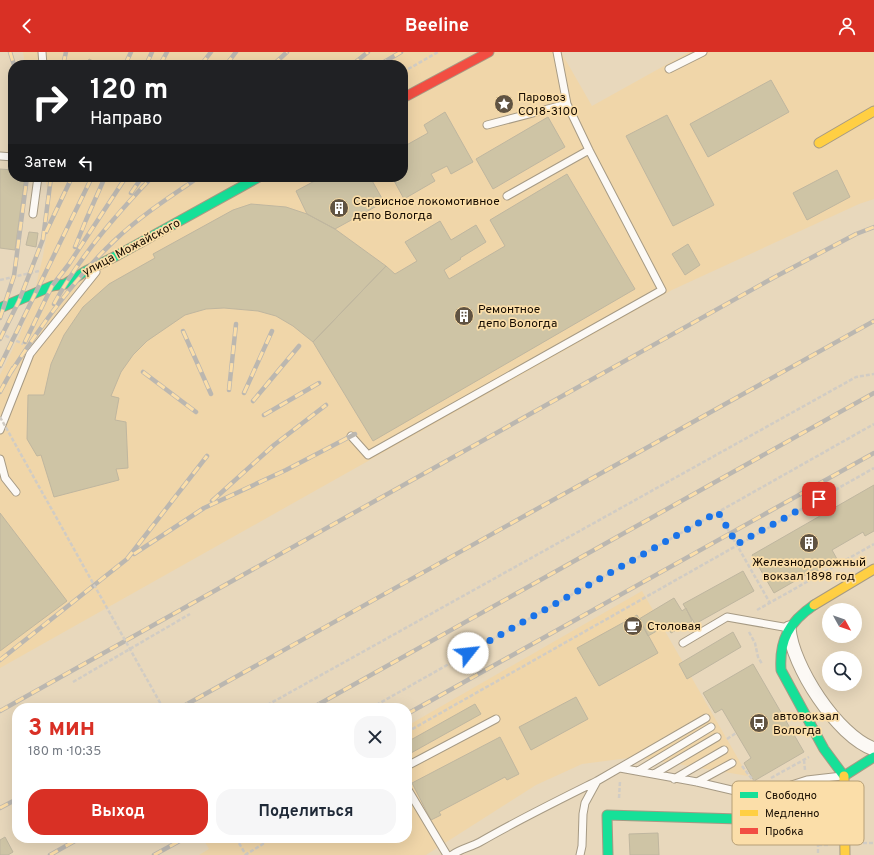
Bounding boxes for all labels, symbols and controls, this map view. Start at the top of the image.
icon: back [16,15,38,37]
text: Beeline [405,15,469,38]
icon: person [836,15,858,37]
text: 120 m [90,73,168,109]
icon: right [24,76,76,128]
place label: Паровоз СО18-3100 [518,90,578,120]
place icon: Паровоз СО18-3100 [493,93,515,115]
text: Направо [90,108,162,131]
icon: left [75,152,97,174]
text: Затем [24,154,67,173]
place label: Сервисное локомотивное депо Вологда [353,194,500,224]
building icon: Сервисное локомотивное депо Вологда [328,197,350,219]
street label: улица Можайского [80,215,183,280]
place label: Ремонтное депо Вологда [478,302,557,332]
building icon: Ремонтное депо Вологда [453,305,475,327]
pin [802,482,836,516]
icon: arrive [808,488,830,510]
building icon: Железнодорожный вокзал 1898 год [798,532,820,554]
place label: Железнодорожный вокзал 1898 год [752,555,866,585]
north arrow [822,603,862,643]
map controls [822,603,862,691]
cafe icon: Столовая [622,615,644,637]
place label: Столовая [647,619,701,635]
position arrow [447,632,489,674]
button: search [822,651,862,691]
place label: автовокзал Вологда [773,709,839,739]
bus stop icon: автовокзал Вологда [748,712,770,734]
text: 3 мин [28,714,95,744]
button: close [354,716,396,758]
text: 180 m · 10:35 [28,744,101,760]
legend [732,781,864,845]
button: Выход [28,789,208,835]
button: Поделиться [216,789,396,835]
text: Свободно [765,789,817,803]
text: Медленно [765,807,819,821]
text: Пробка [765,825,804,839]

